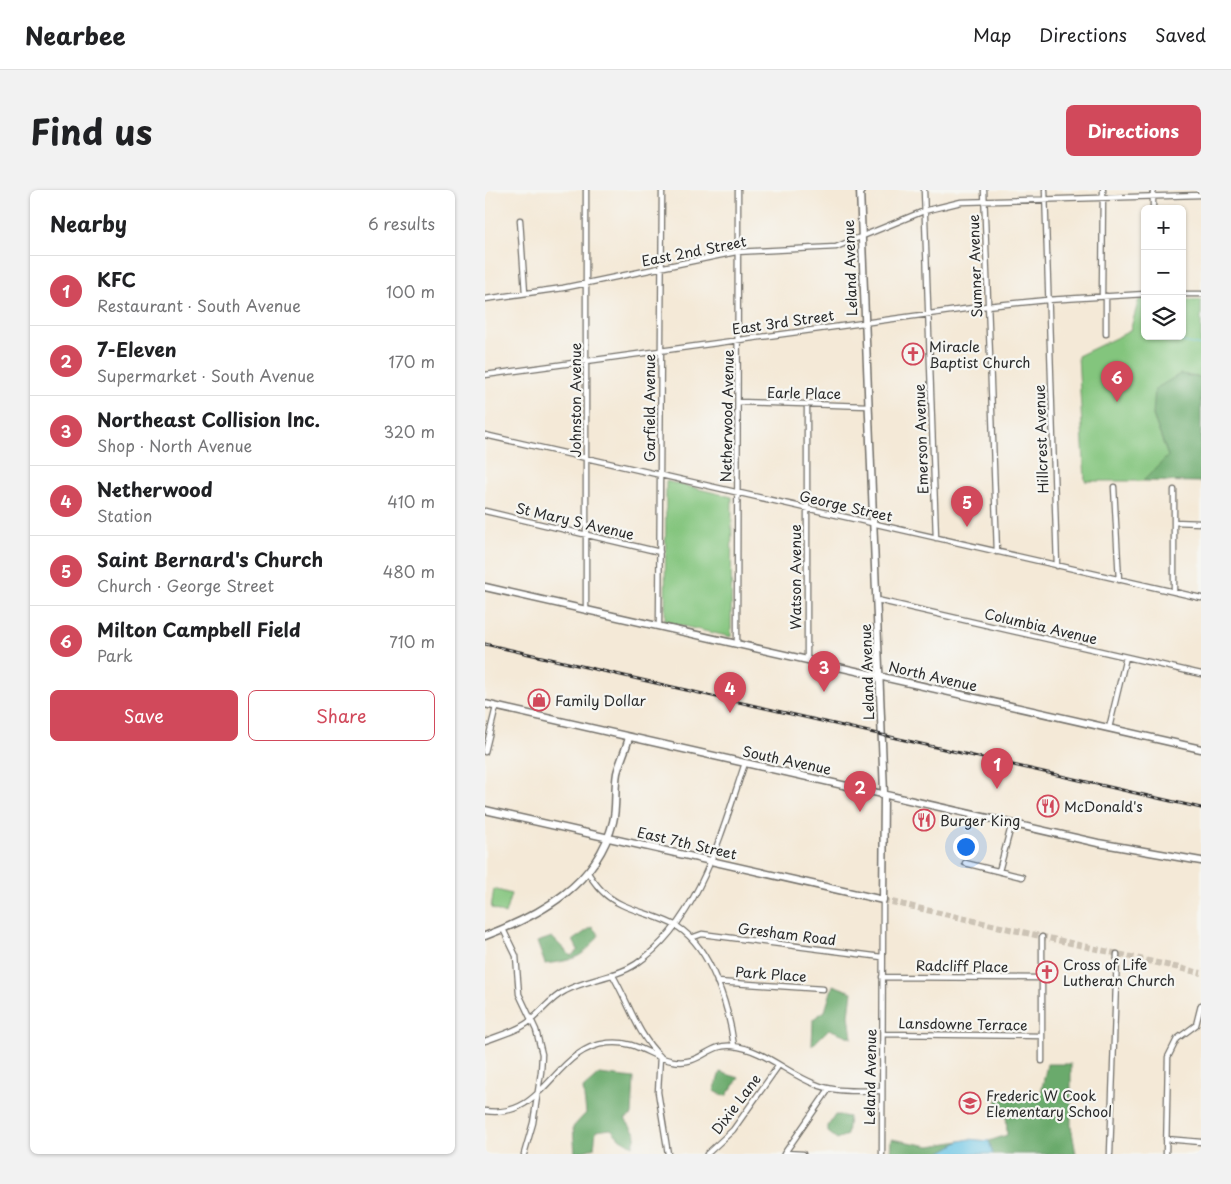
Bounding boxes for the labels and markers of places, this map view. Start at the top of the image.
place label: Miracle Baptist Church [929,336,1030,373]
church icon: Miracle Baptist Church [901,342,925,366]
pin: 6 [1101,361,1133,402]
pin: 5 [951,486,983,527]
pin: 3 [808,651,840,692]
pin: 4 [714,672,746,713]
shop icon: Family Dollar [527,688,551,712]
place label: Family Dollar [555,690,647,711]
pin: 1 [981,748,1013,789]
pin: 2 [844,771,876,812]
restaurant icon: McDonald's [1036,794,1060,818]
place label: McDonald's [1064,796,1143,817]
restaurant icon: Burger King [912,808,936,832]
place label: Burger King [940,810,1020,831]
place label: Cross of Life Lutheran Church [1063,954,1175,991]
church icon: Cross of Life Lutheran Church [1035,960,1059,984]
place label: Frederic W Cook Elementary School [986,1085,1112,1122]
school or university icon: Frederic W Cook Elementary School [958,1091,982,1115]

